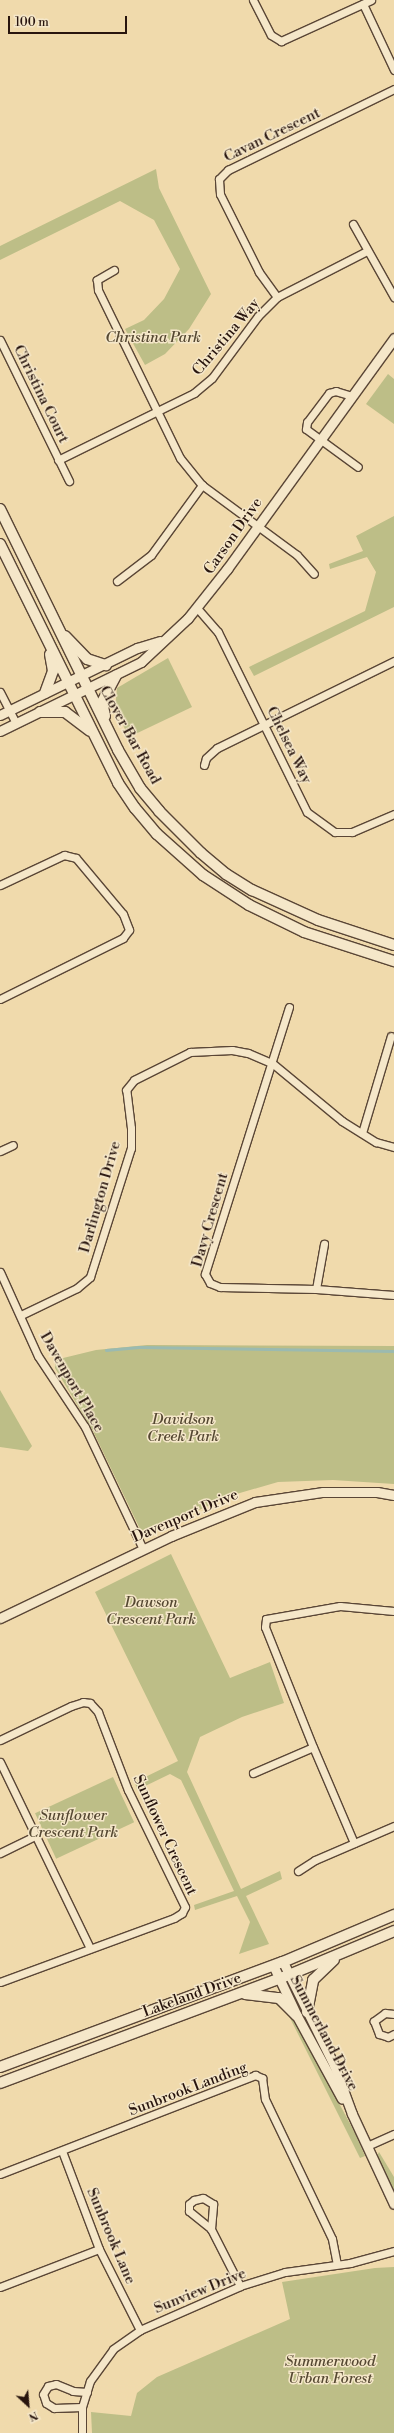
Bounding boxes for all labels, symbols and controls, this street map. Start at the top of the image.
scale bar [10,8,129,34]
text: 100 m [15,15,49,30]
street label: Cavan Crescent [221,104,323,166]
street label: Christina Way [189,295,263,379]
park label: Christina Park [105,329,201,347]
street label: Christina Court [9,342,73,446]
street label: Carson Drive [200,494,266,578]
street label: Clover Bar Road [96,683,164,787]
street label: Chelsea Way [263,704,315,786]
street label: Darlington Drive [75,1139,125,1255]
street label: Davy Crescent [188,1171,232,1269]
street label: Davenport Place [36,1329,108,1435]
park label: Davidson Creek Park [147,1410,219,1445]
street label: Davenport Drive [129,1486,241,1546]
park label: Dawson Crescent Park [106,1593,196,1628]
street label: Sunflower Crescent [129,1772,201,1898]
park label: Sunflower Crescent Park [28,1806,118,1841]
street label: Lakeland Drive [140,1969,244,2021]
street label: Summerland Drive [286,1972,362,2094]
street label: Sunbrook Landing [126,2058,250,2120]
street label: Sunbrook Lane [83,2185,139,2287]
street label: Sunview Drive [151,2264,249,2318]
park label: Summerwood Urban Forest [285,2352,375,2387]
north arrow [8,2385,48,2425]
text: N [26,2408,40,2424]

